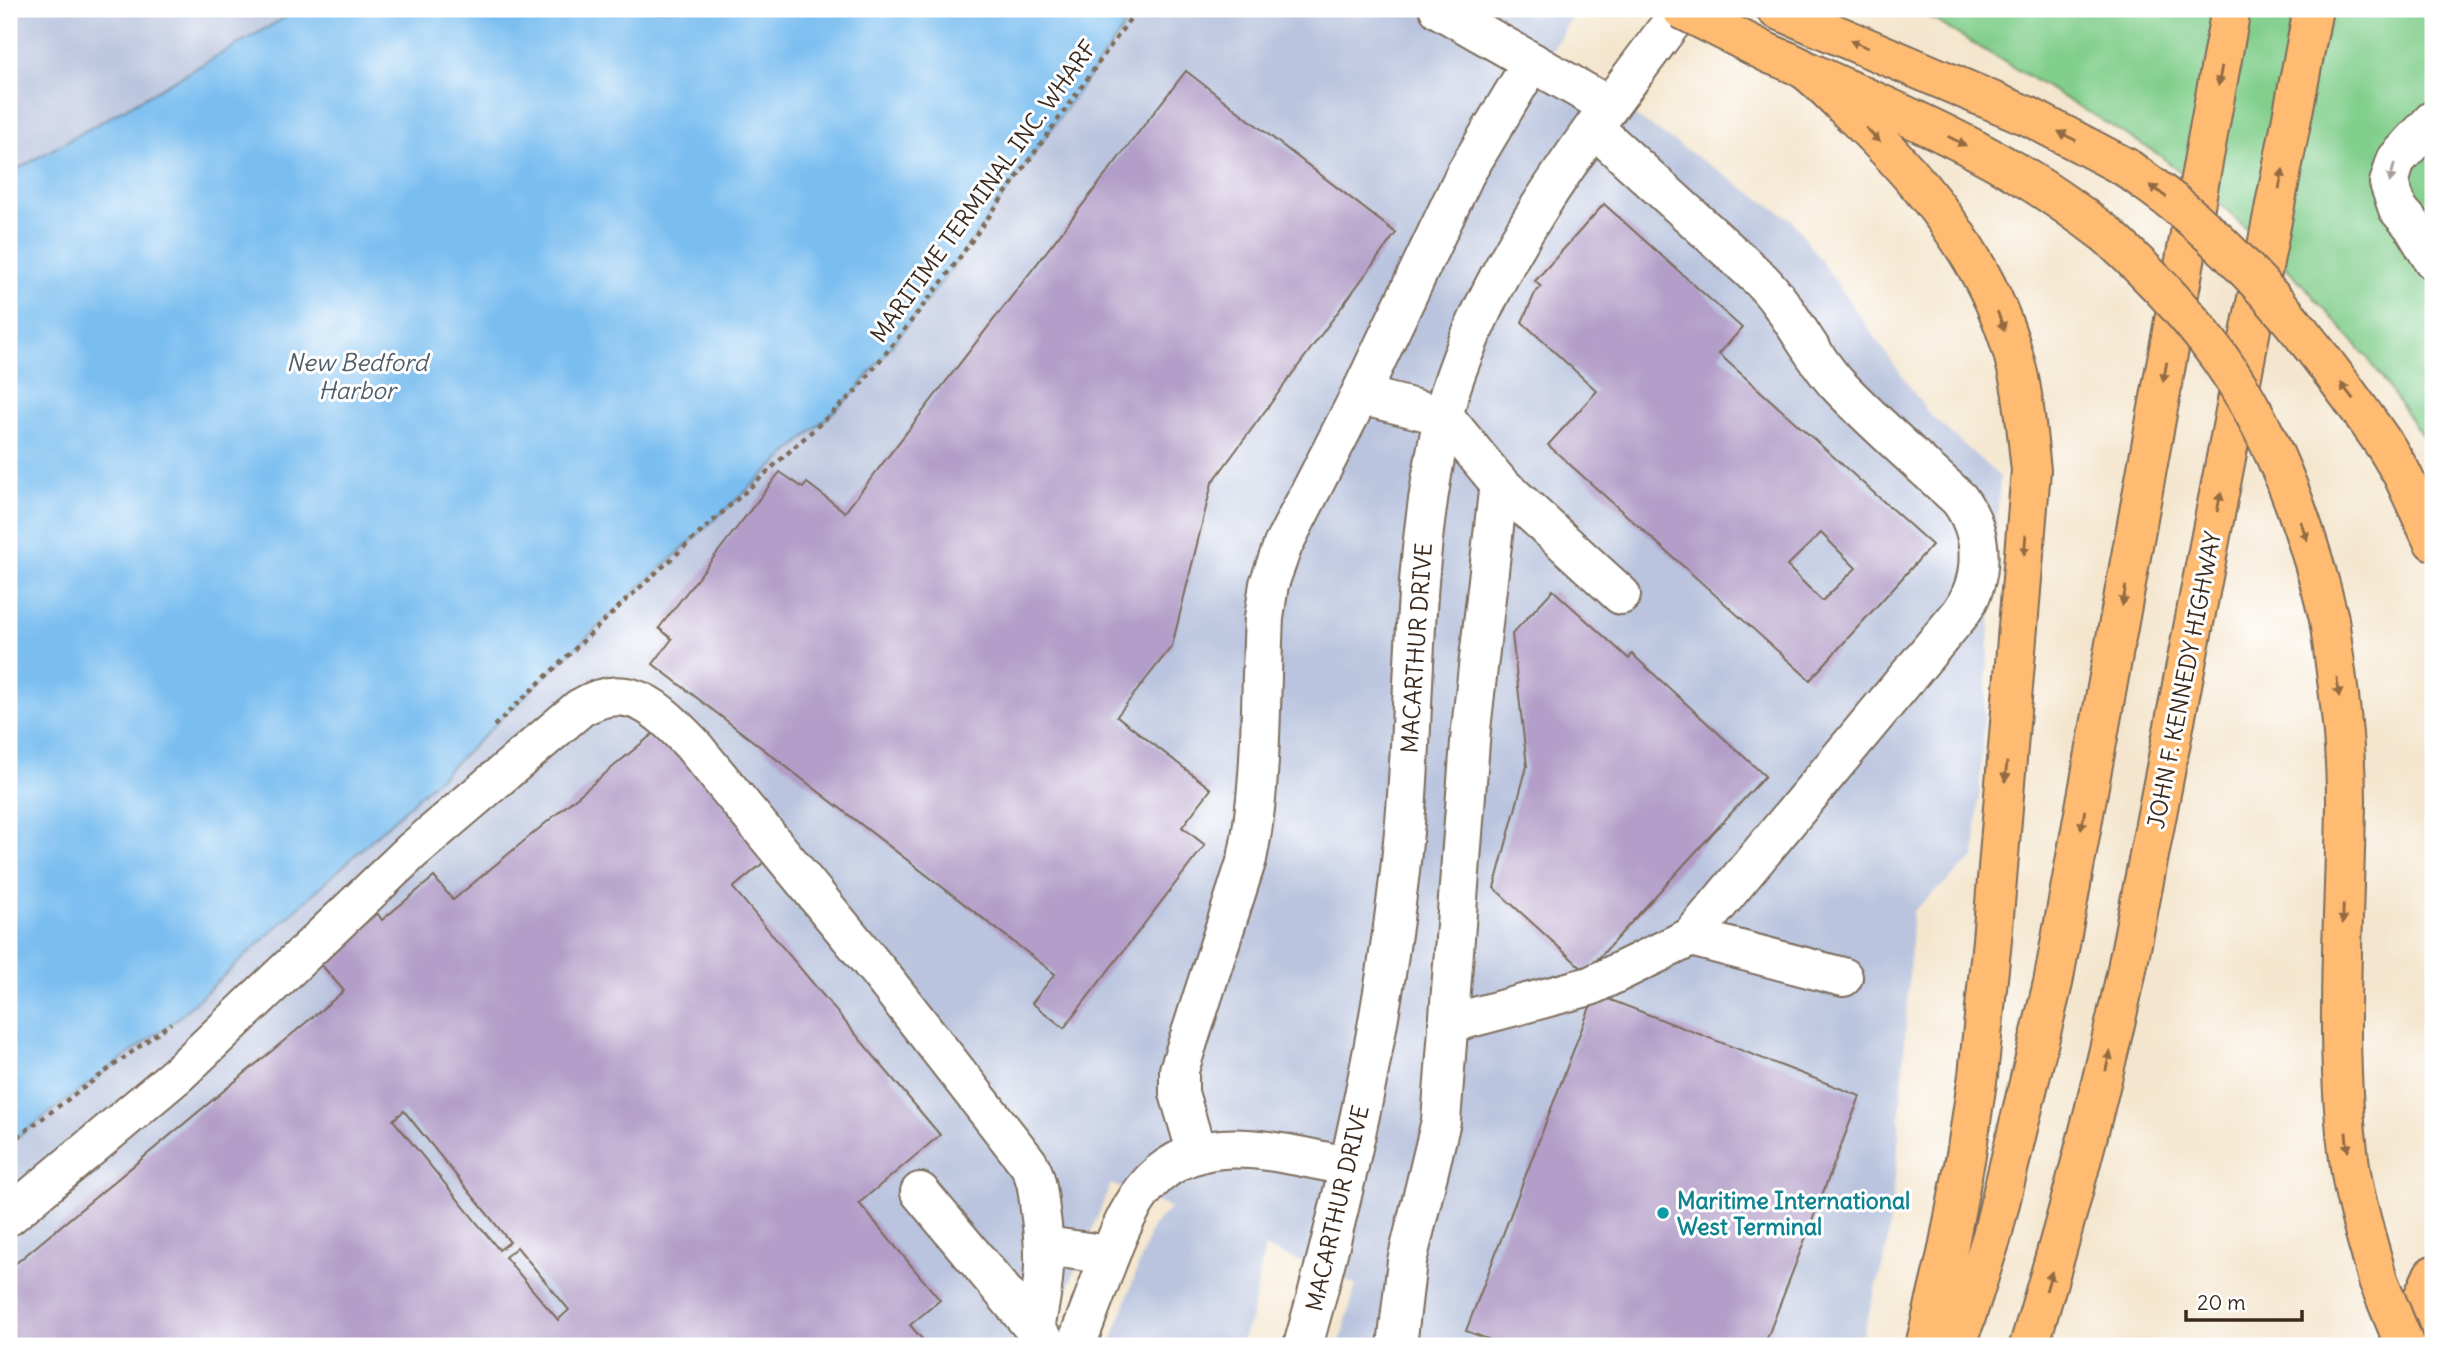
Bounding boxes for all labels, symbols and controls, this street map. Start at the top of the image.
street label: MARITIME TERMINAL INC. WHARF [864,34,1102,348]
one-way arrow [1848,39,1869,50]
one-way arrow [2214,65,2225,87]
one-way arrow [1865,126,1881,143]
one-way arrow [2056,131,2076,143]
one-way arrow [1947,135,1967,146]
one-way arrow [2386,162,2397,184]
one-way arrow [2276,168,2287,190]
one-way arrow [2149,183,2167,198]
one-way arrow [1995,311,2006,332]
water label: New Bedford Harbor [286,347,431,405]
one-way arrow [2159,361,2170,383]
one-way arrow [2340,382,2354,400]
one-way arrow [2213,491,2224,513]
one-way arrow [2299,521,2310,542]
street label: JOHN F. KENNEDY HIGHWAY [2141,529,2227,831]
one-way arrow [2019,534,2030,556]
street label: MACARTHUR DRIVE [1394,542,1438,754]
one-way arrow [2118,585,2129,607]
one-way arrow [2333,676,2344,698]
one-way arrow [2000,761,2011,783]
one-way arrow [2077,809,2088,831]
one-way arrow [2338,904,2349,926]
one-way arrow [2102,1050,2113,1072]
street label: MACARTHUR DRIVE [1299,1102,1375,1314]
one-way arrow [2342,1131,2353,1153]
place label: Maritime International West Terminal [1677,1186,1910,1241]
marker: Maritime International West Terminal [1655,1205,1671,1221]
one-way arrow [2044,1270,2054,1291]
scale bar [2186,1278,2302,1322]
text: 20 m [2197,1289,2246,1316]

